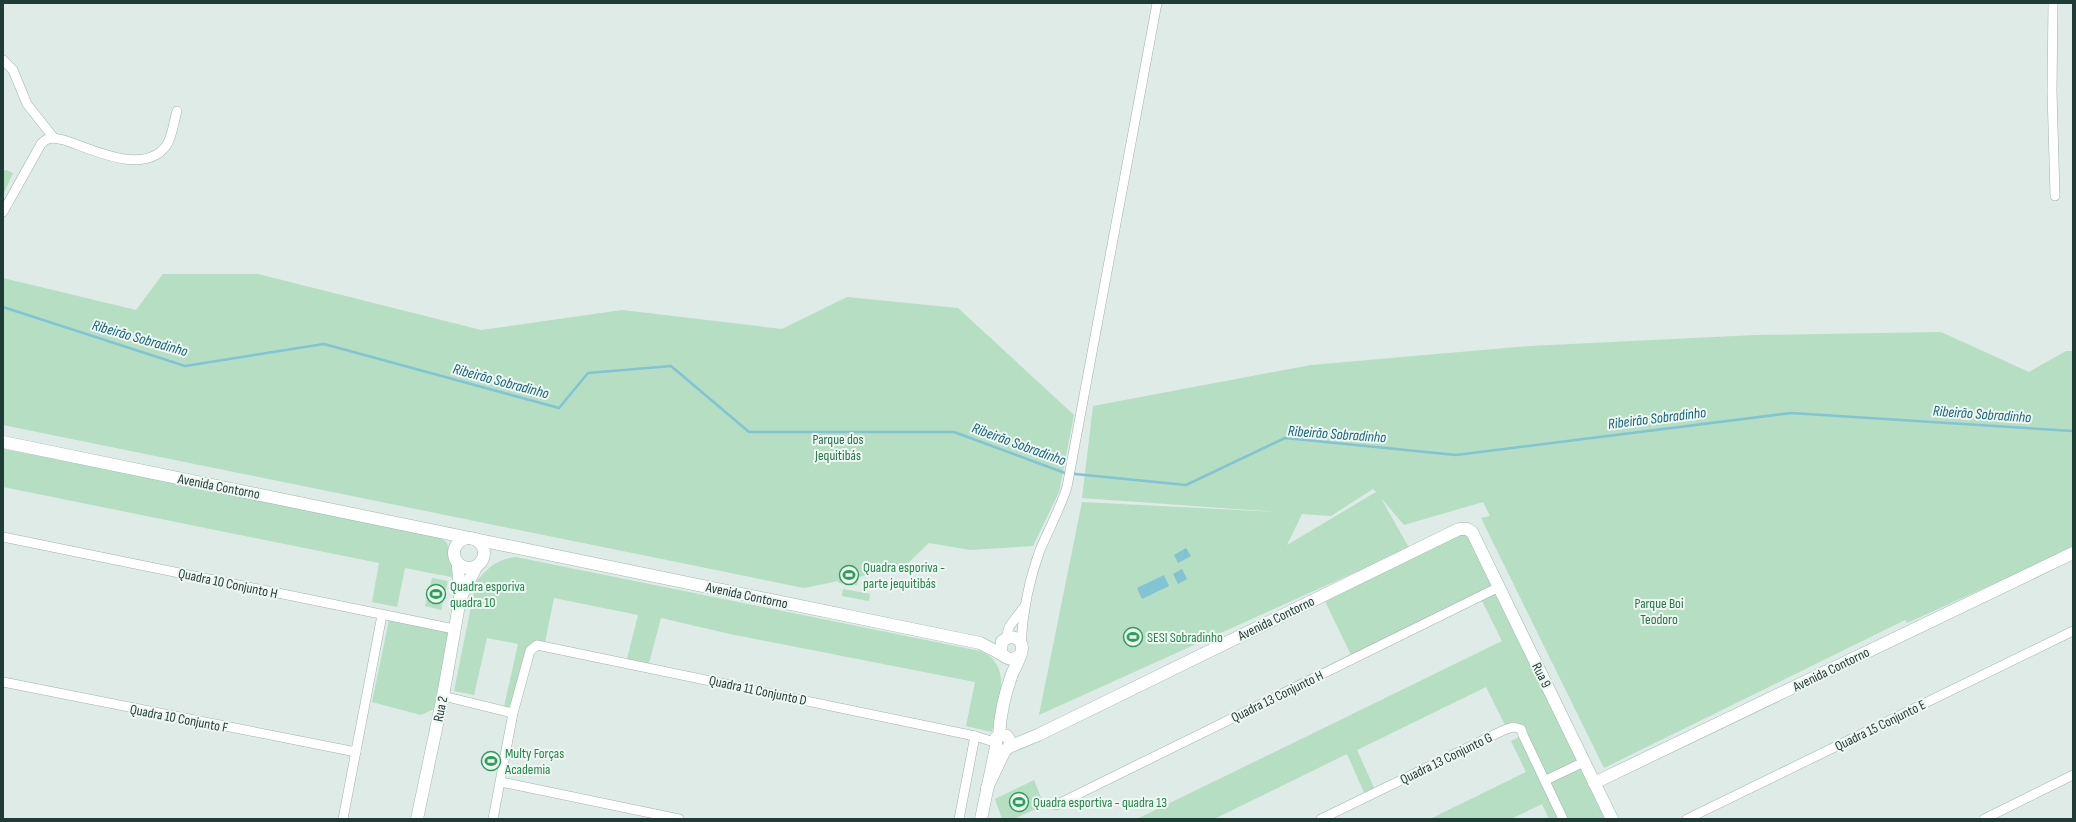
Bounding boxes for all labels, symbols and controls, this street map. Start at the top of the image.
water label: Ribeirão Sobradinho [90,316,190,361]
water label: Ribeirão Sobradinho [451,360,551,403]
water label: Ribeirão Sobradinho [1932,402,2032,427]
water label: Ribeirão Sobradinho [1607,403,1707,434]
water label: Ribeirão Sobradinho [969,419,1068,470]
water label: Ribeirão Sobradinho [1287,422,1387,447]
park label: Parque dos Jequitibás [812,431,864,464]
street label: Avenida Contorno [175,470,262,503]
place label: Quadra esporiva - parte jequitibás [863,559,945,592]
sports icon: Quadra esporiva - parte jequitibás [838,564,860,586]
street label: Quadra 10 Conjunto H [177,565,279,602]
place label: Quadra esporiva quadra 10 [450,578,525,611]
street label: Avenida Contorno [703,578,790,612]
sports icon: Quadra esporiva quadra 10 [425,583,447,605]
street label: Avenida Contorno [1234,593,1317,645]
park label: Parque Boi Teodoro [1634,595,1684,628]
sports icon: SESI Sobradinho [1122,626,1144,648]
place label: SESI Sobradinho [1147,629,1223,646]
street label: Avenida Contorno [1789,644,1872,696]
street label: Rua 9 [1528,660,1555,691]
street label: Quadra 13 Conjunto H [1228,667,1326,726]
street label: Quadra 11 Conjunto D [708,672,808,709]
street label: Rua 2 [430,695,452,723]
street label: Quadra 15 Conjunto E [1832,696,1929,755]
street label: Quadra 10 Conjunto F [129,701,230,736]
street label: Quadra 13 Conjunto G [1397,729,1495,788]
place label: Multy Forças Academia [504,745,564,778]
sports icon: Multy Forças Academia [480,750,502,772]
sports icon: Quadra esportiva - quadra 13 [1008,791,1030,813]
place label: Quadra esportiva - quadra 13 [1033,794,1167,811]

